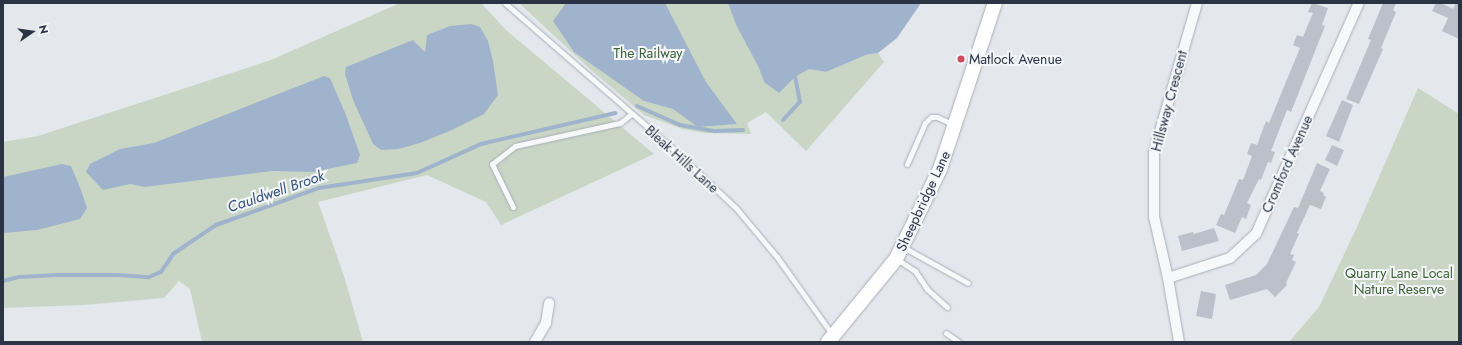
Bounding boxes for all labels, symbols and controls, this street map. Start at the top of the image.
north arrow [12,12,52,52]
text: N [35,23,52,35]
park label: The Railway [613,45,683,61]
street label: Hillsway Crescent [1147,49,1191,153]
place label: Matlock Avenue [969,51,1062,67]
marker: Matlock Avenue [956,54,966,64]
street label: Cromford Avenue [1258,113,1316,215]
street label: Bleak Hills Lane [642,122,722,196]
street label: Sheepbridge Lane [892,148,954,254]
water label: Cauldwell Brook [225,167,327,217]
park label: Quarry Lane Local Nature Reserve [1345,265,1453,298]

